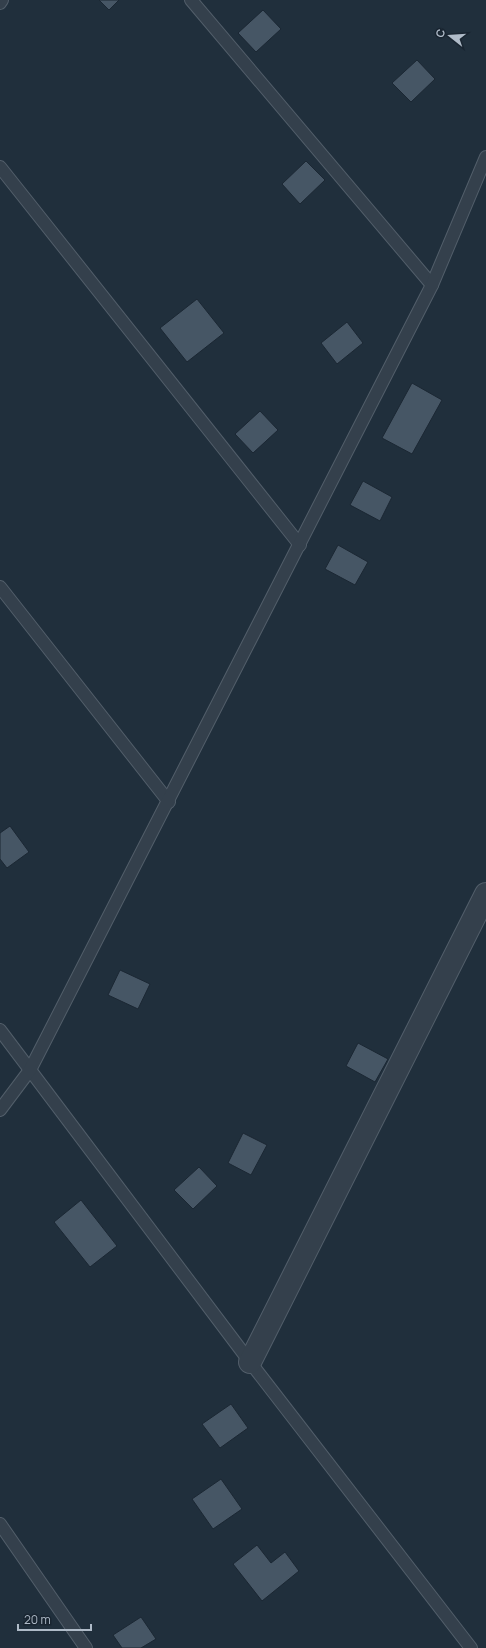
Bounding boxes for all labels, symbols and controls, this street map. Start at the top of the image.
north arrow [430,16,470,56]
text: С [432,27,448,39]
scale bar [18,1606,91,1632]
text: 20 m [24,1611,51,1628]

